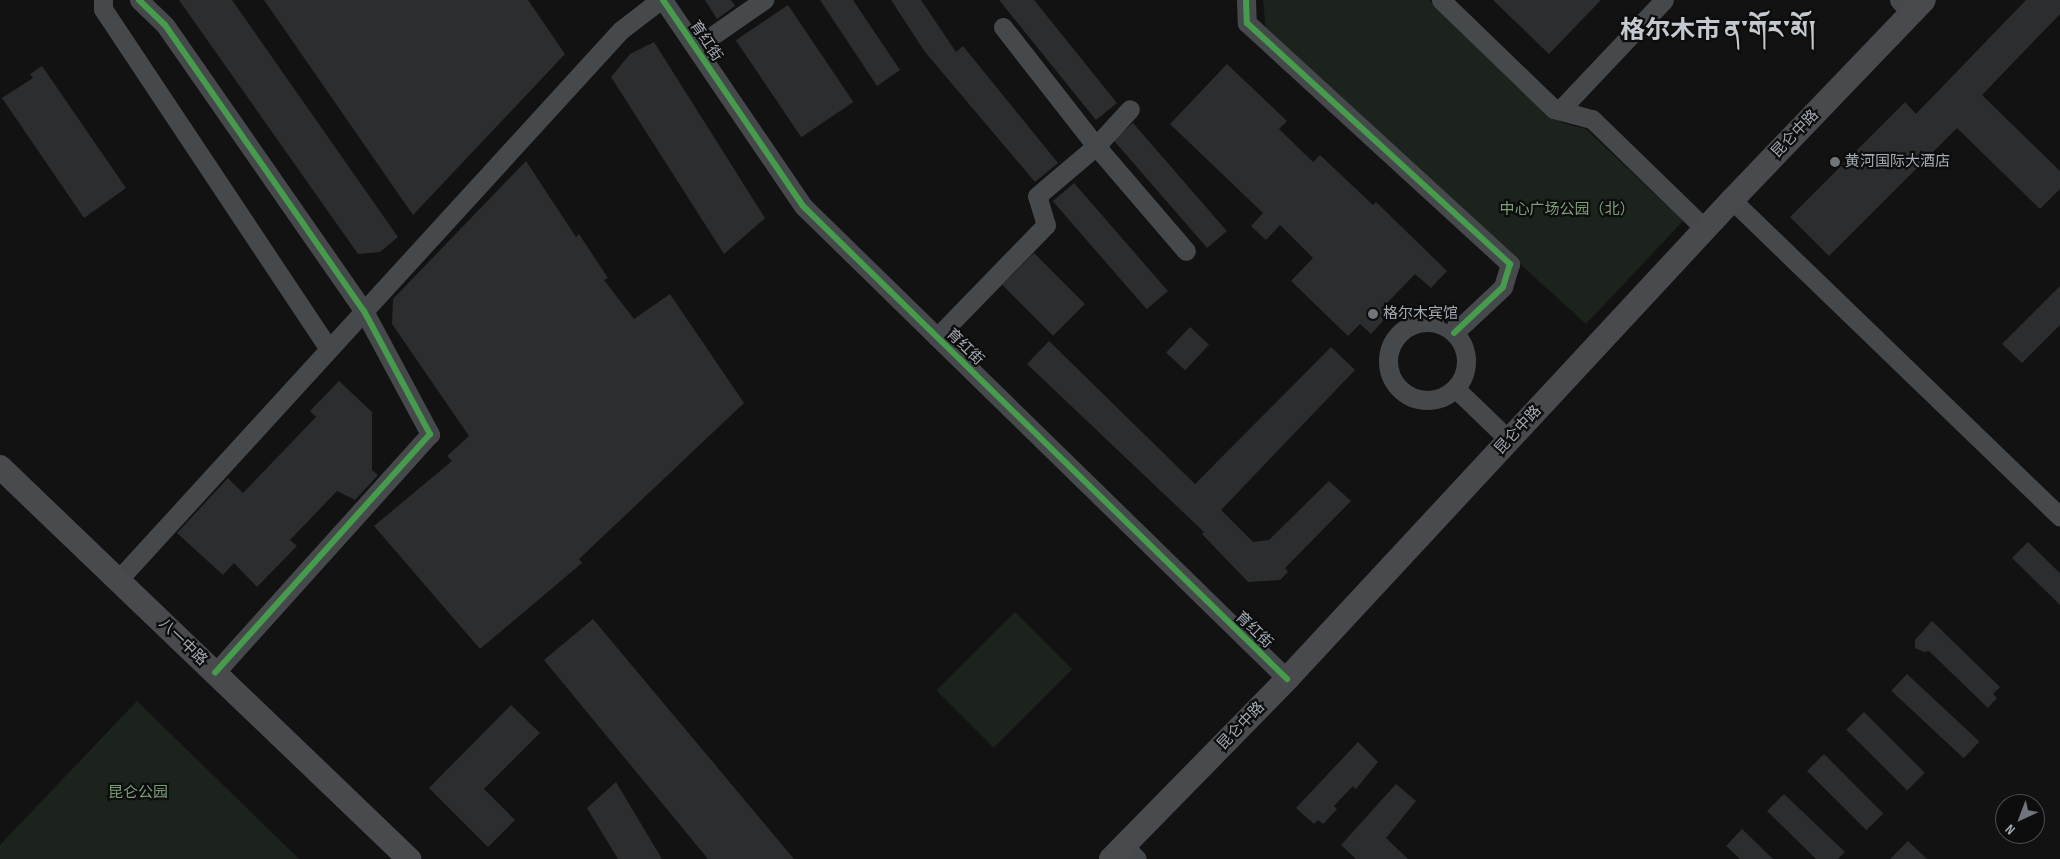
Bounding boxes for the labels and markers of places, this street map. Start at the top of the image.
place label: 黄河国际大酒店 [1845,153,1950,171]
marker: 黄河国际大酒店 [1829,156,1841,168]
place label: 格尔木宾馆 [1383,305,1458,323]
marker: 格尔木宾馆 [1367,308,1379,320]

